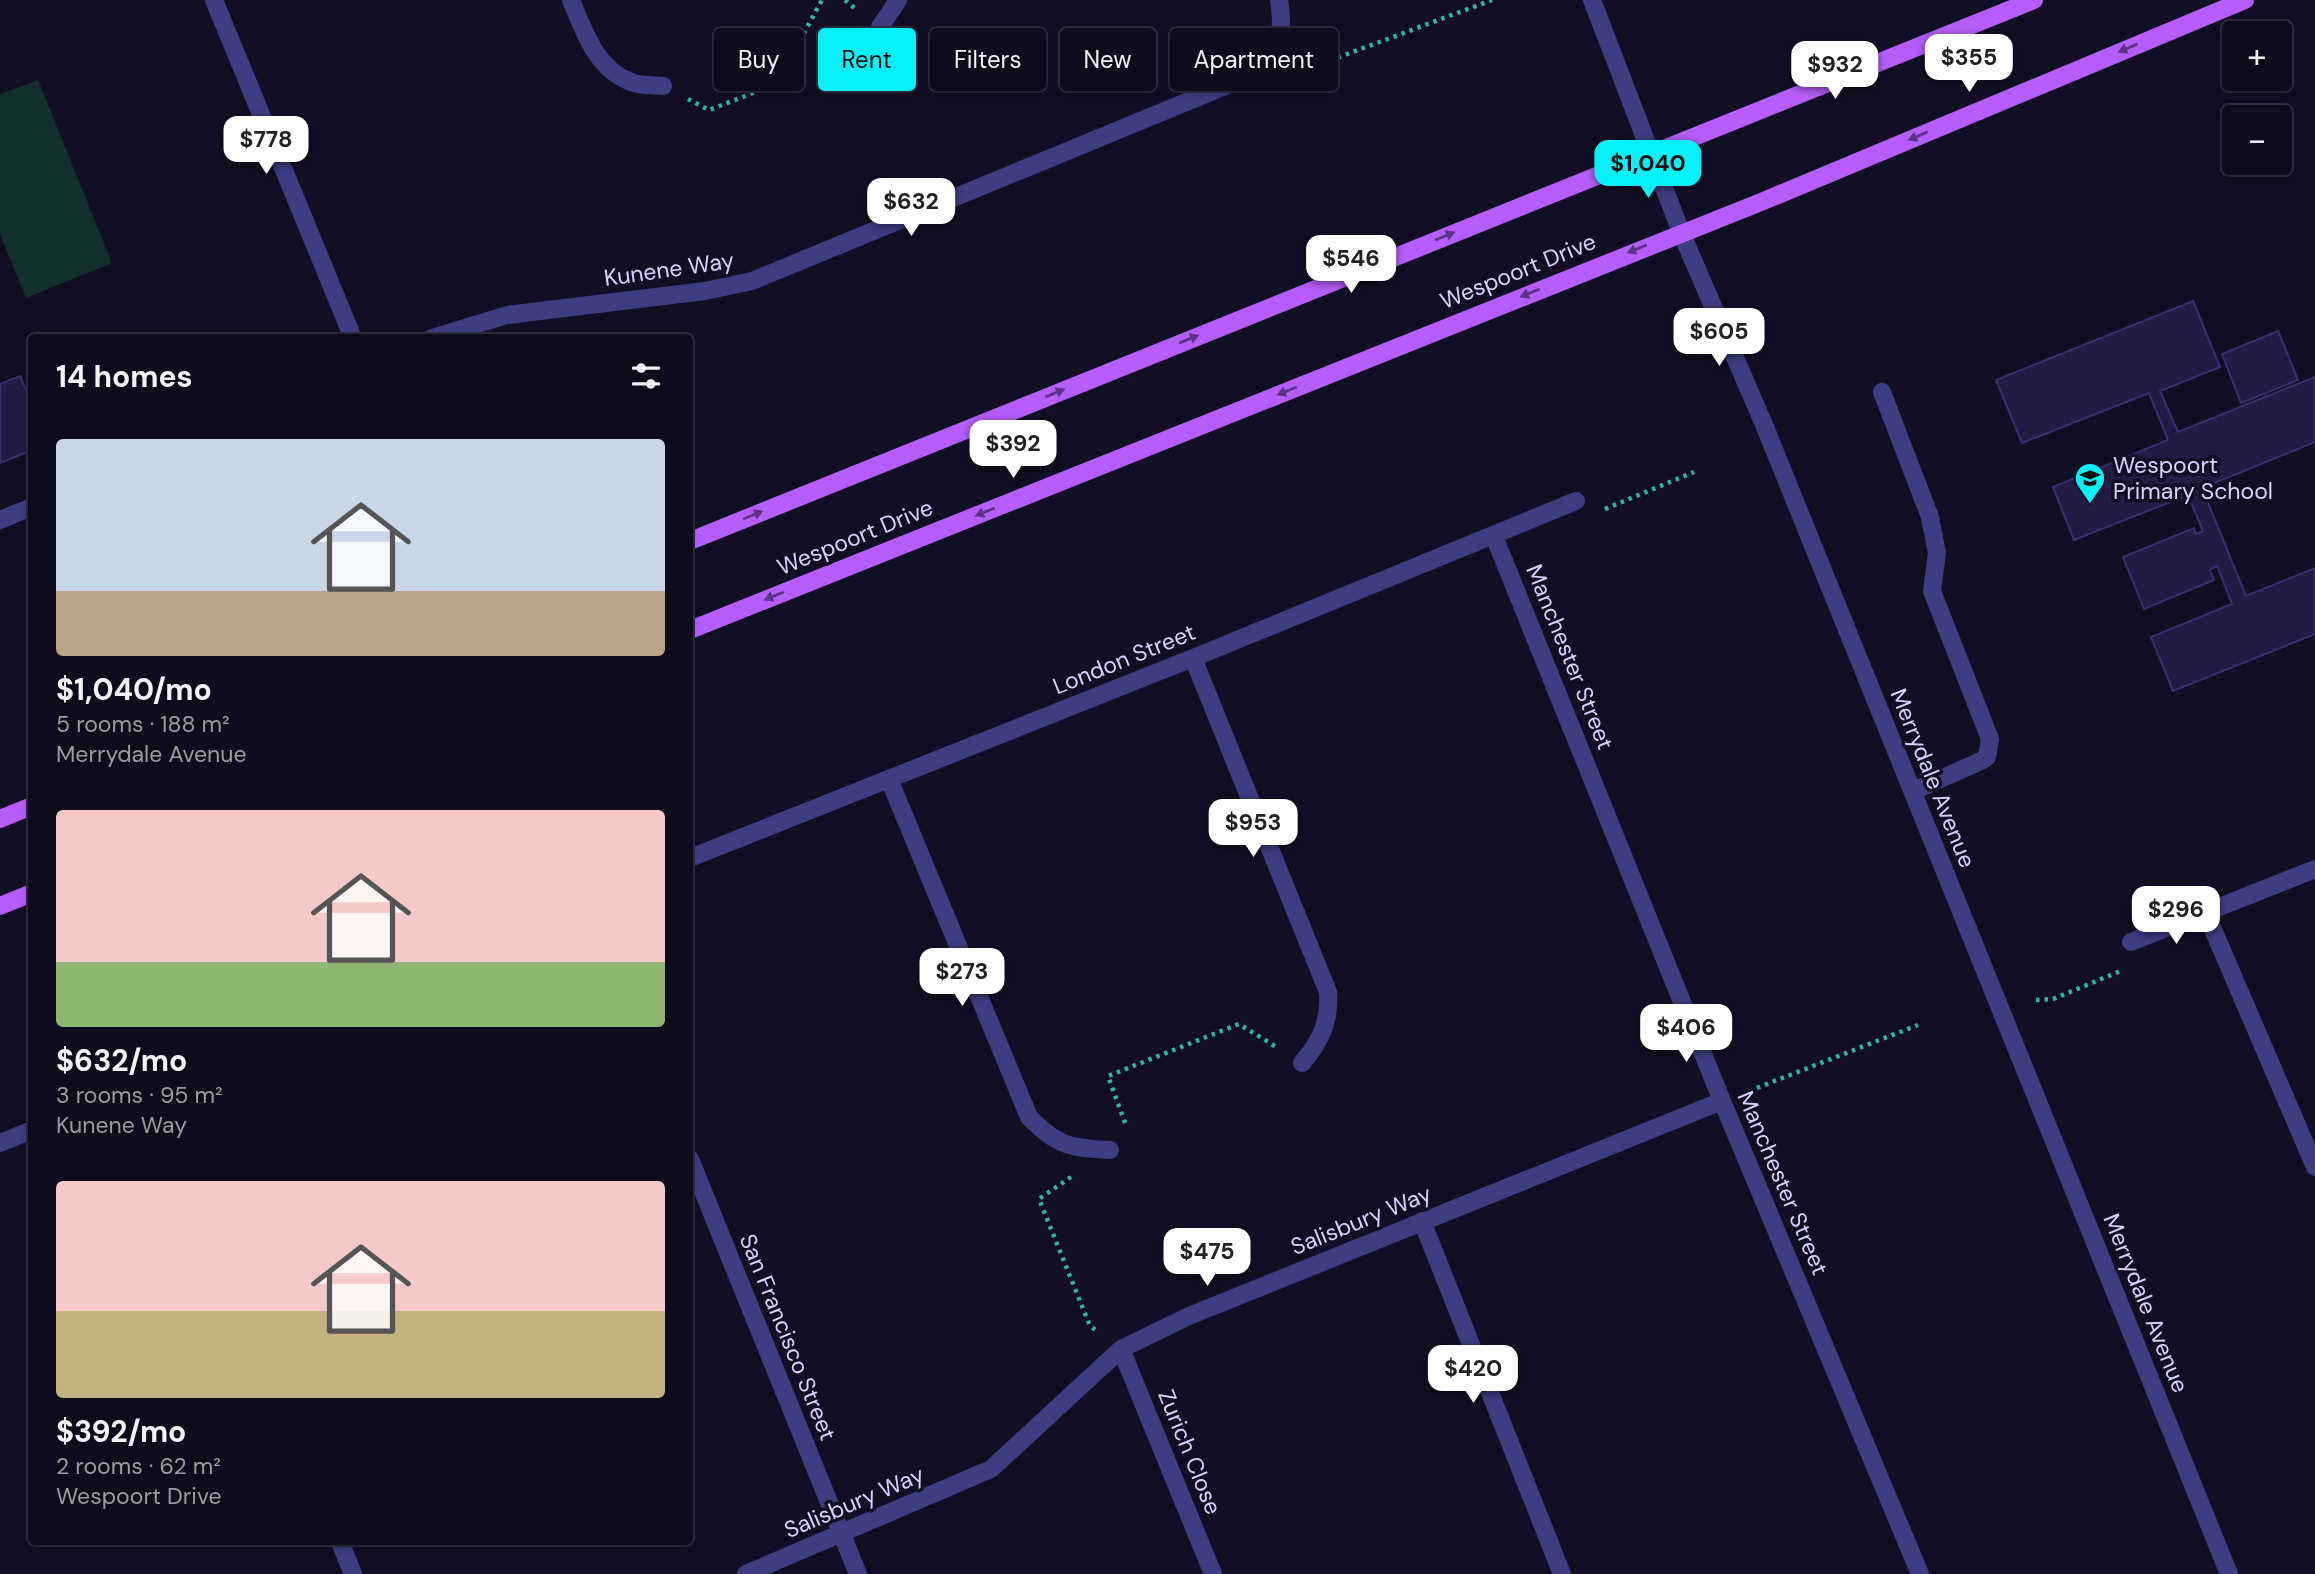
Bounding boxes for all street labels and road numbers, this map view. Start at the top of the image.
street label: Wespoort Drive [1436,226,1600,316]
street label: Kunene Way [602,245,736,293]
street label: Wespoort Drive [773,492,937,582]
street label: Manchester Street [1519,560,1621,754]
street label: London Street [1048,617,1200,701]
street label: Merrydale Avenue [1883,684,1983,872]
street label: Manchester Street [1731,1086,1835,1280]
street label: Salisbury Way [1286,1178,1436,1262]
street label: Merrydale Avenue [2096,1209,2196,1397]
street label: San Francisco Street [733,1229,843,1445]
street label: Zurich Close [1151,1385,1229,1519]
street label: Salisbury Way [779,1459,929,1545]

